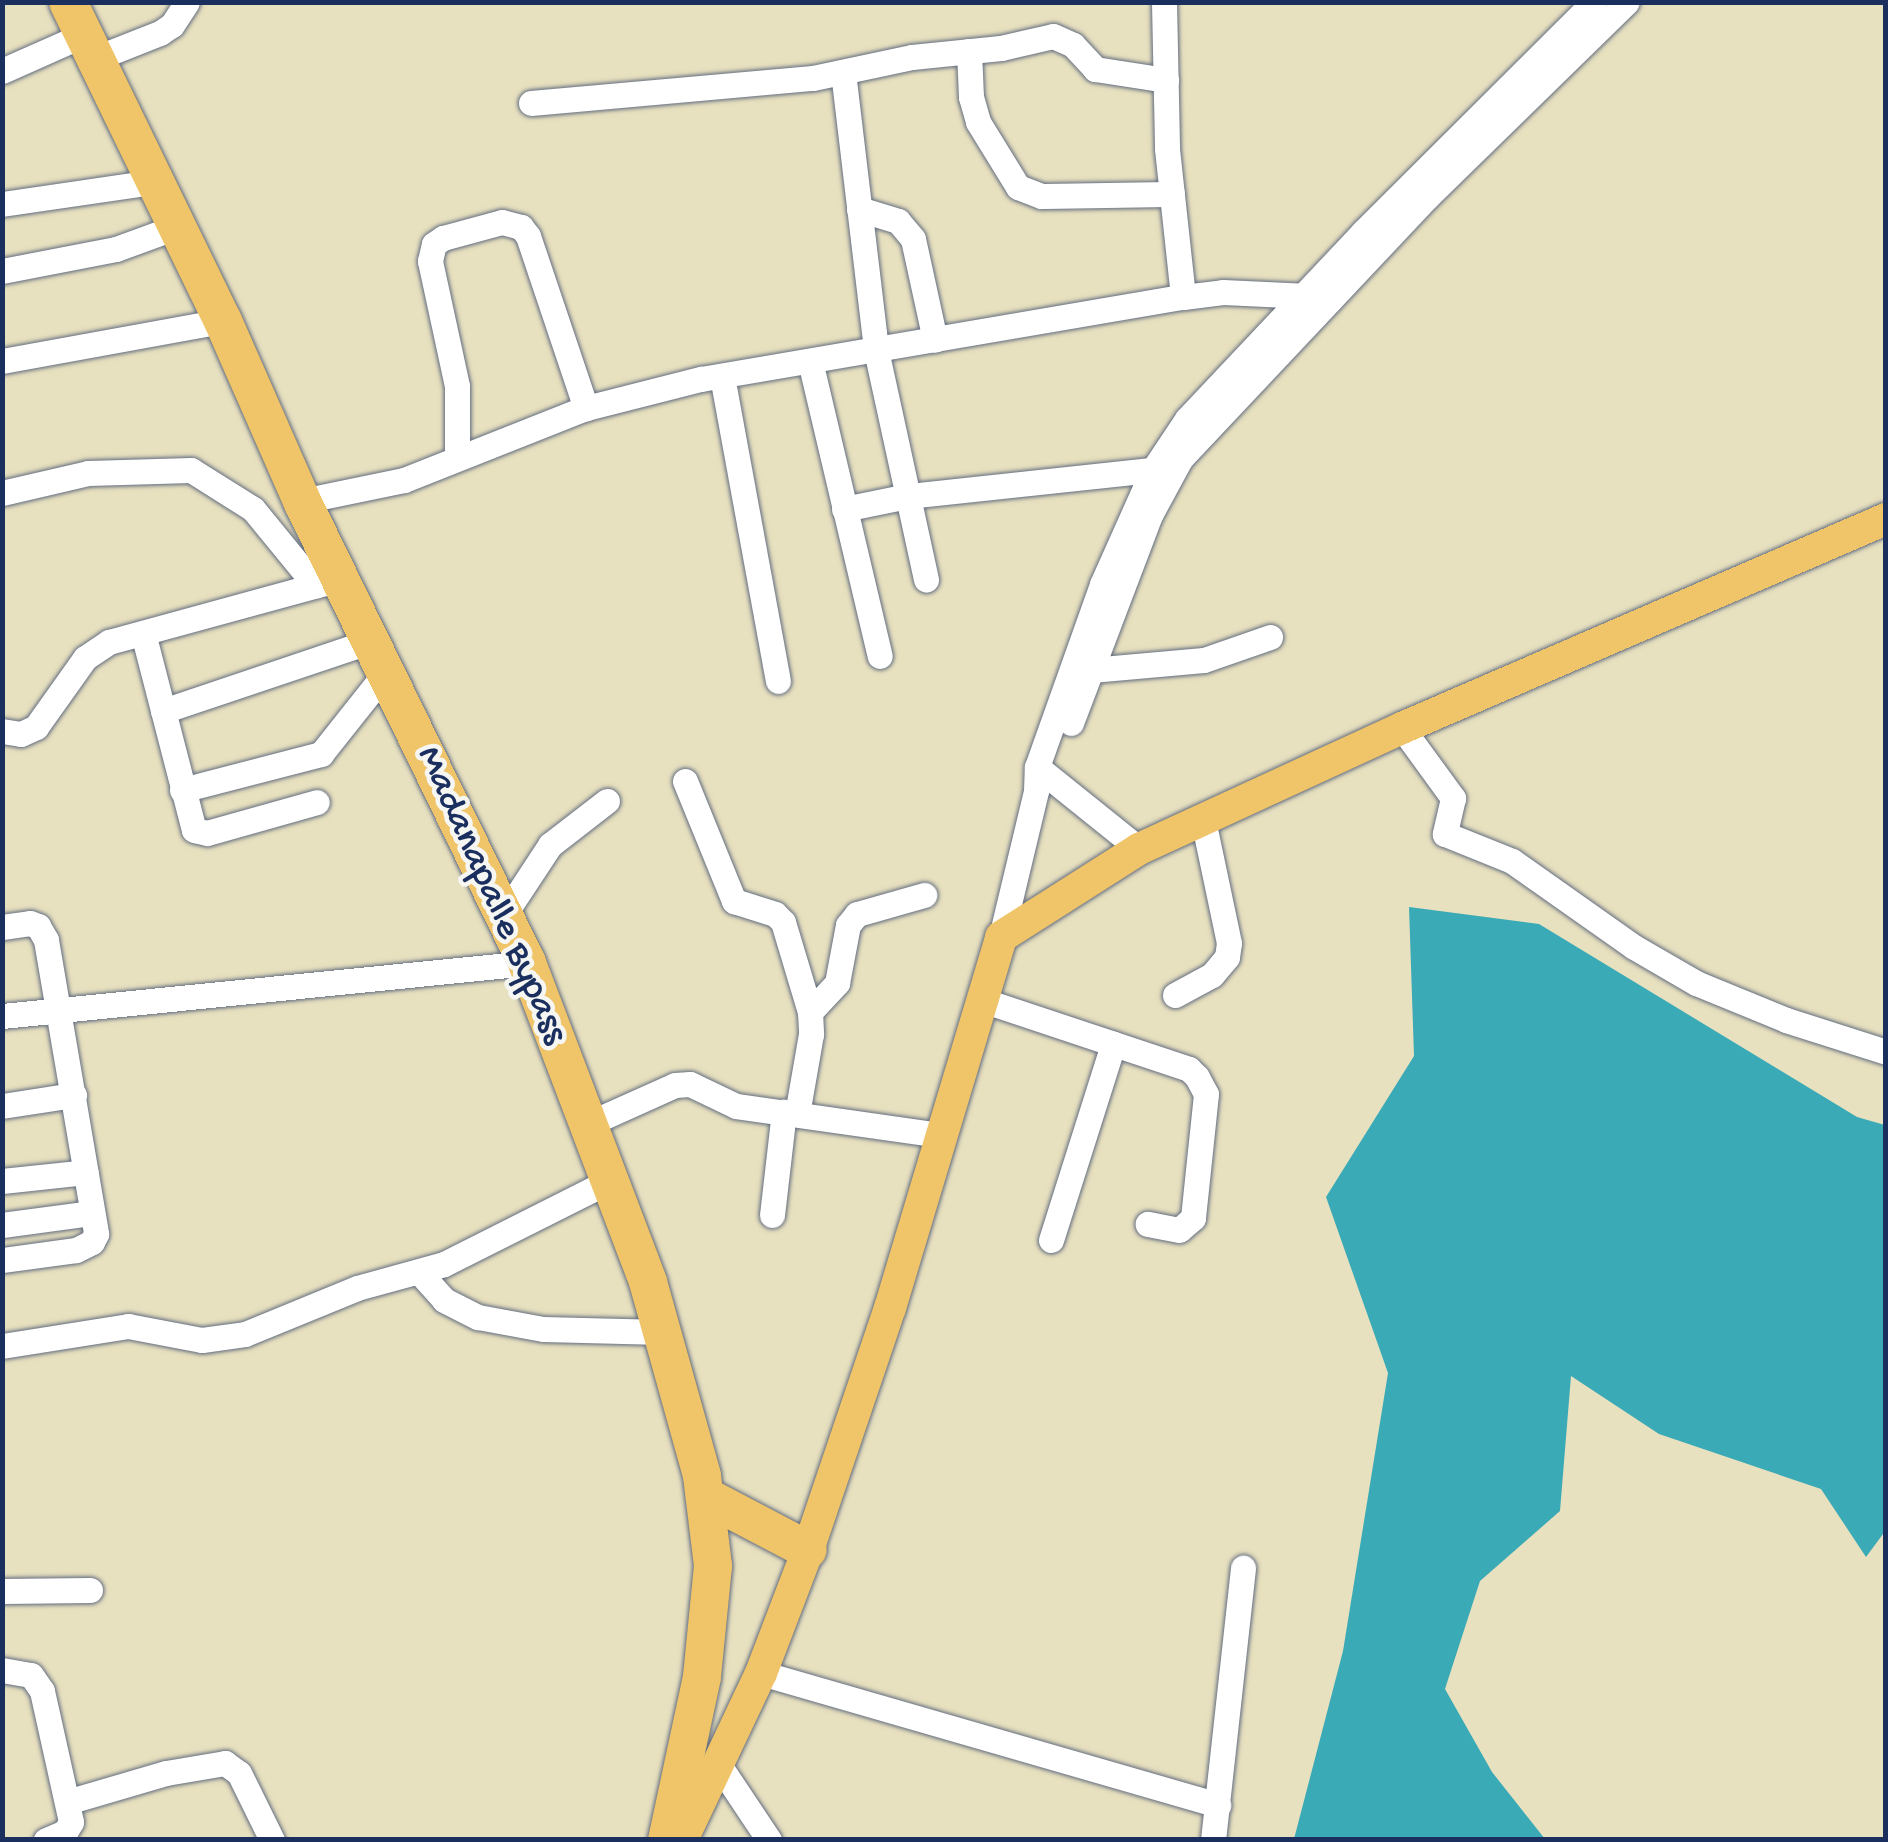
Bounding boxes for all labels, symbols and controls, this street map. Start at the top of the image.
street label: Madanapalle Bypass [404,740,576,1052]

